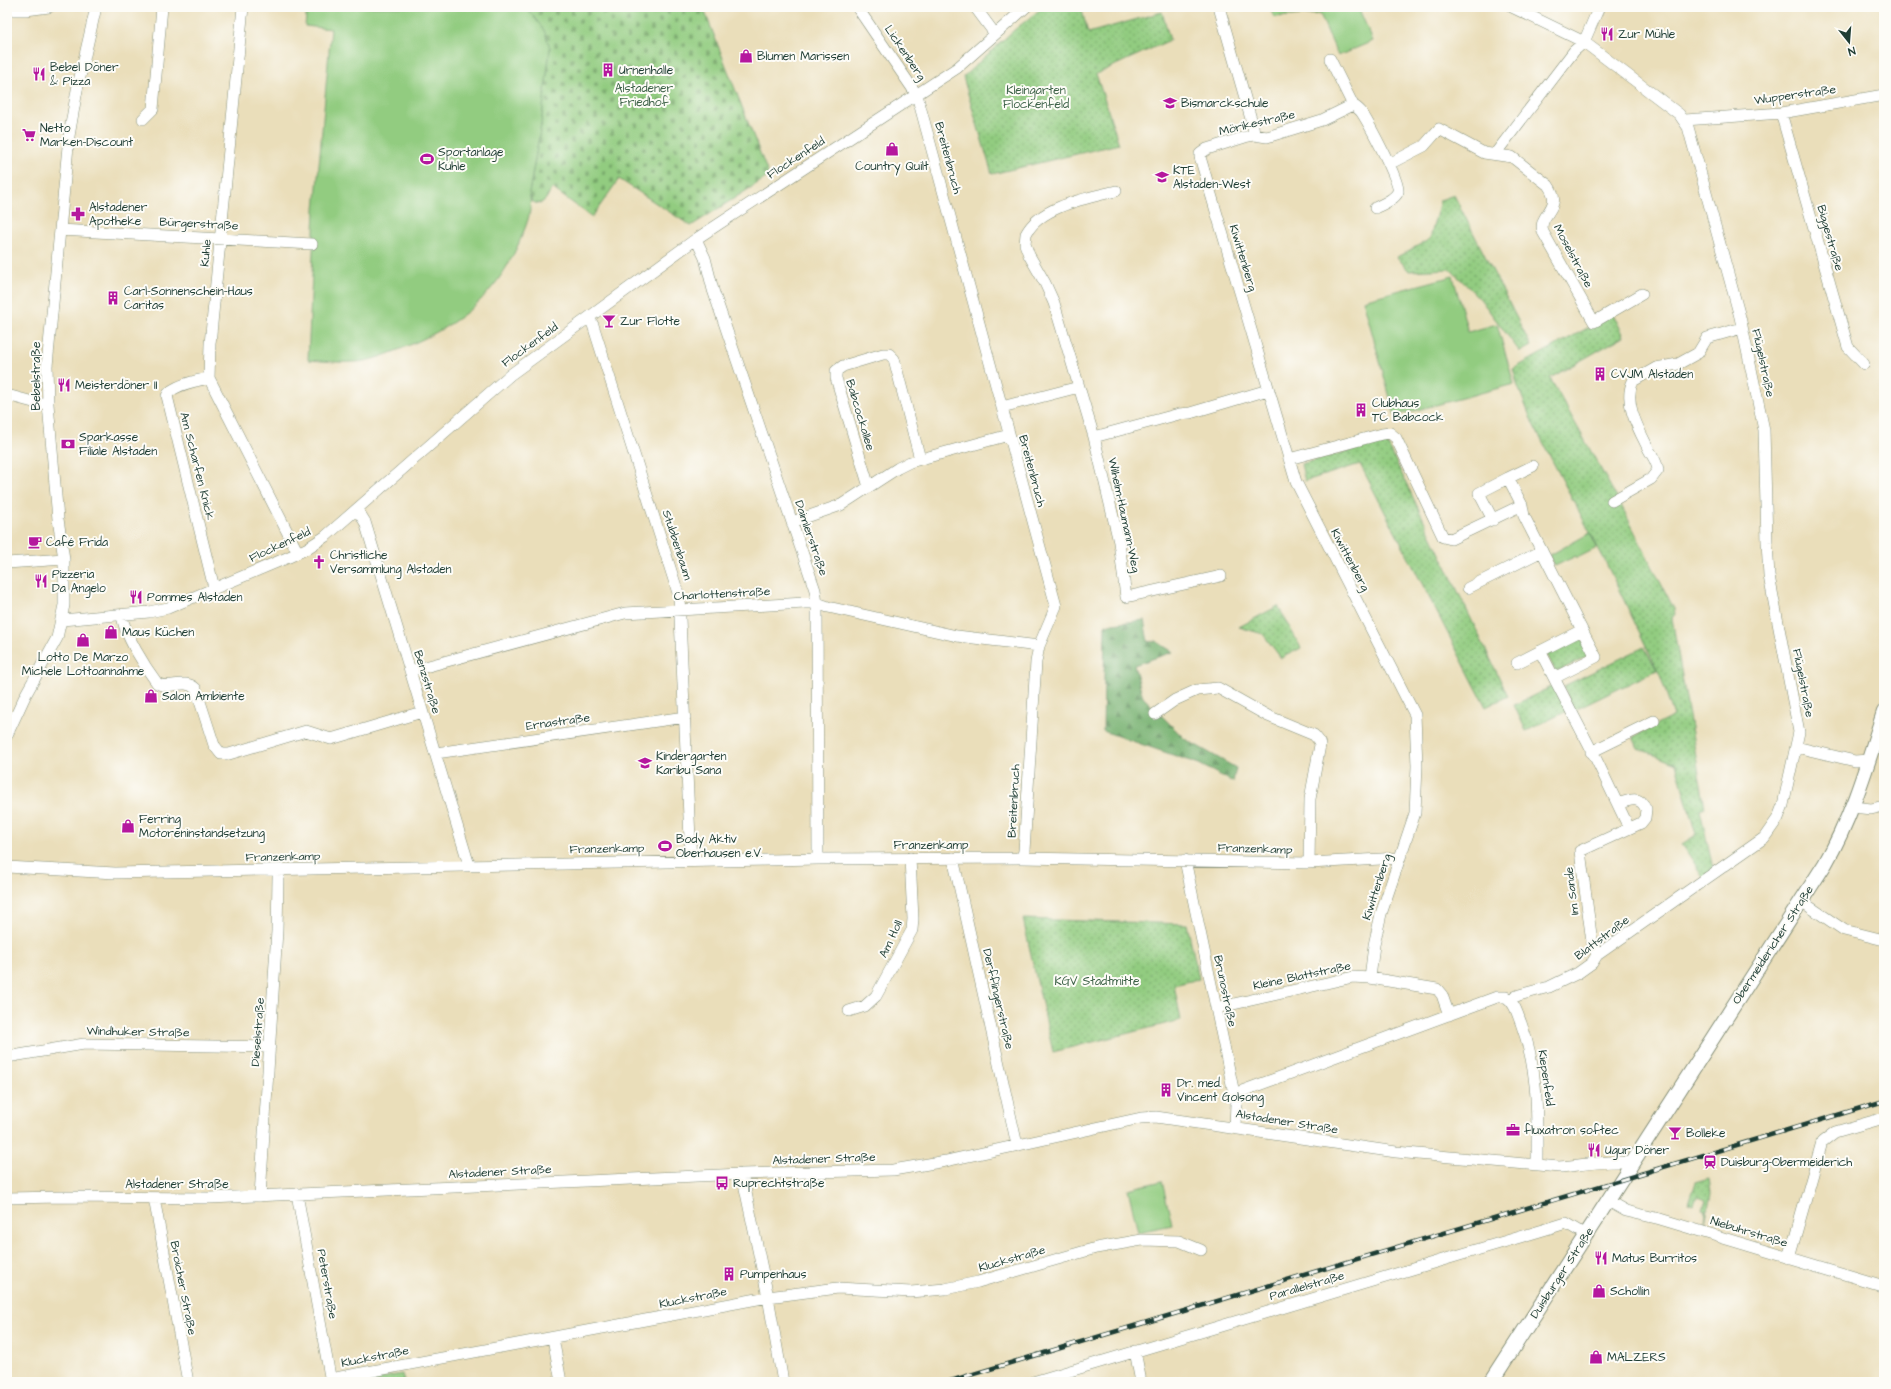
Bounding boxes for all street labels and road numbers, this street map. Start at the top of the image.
street label: Lickenberg [879,22,930,85]
street label: Wupperstraße [1753,81,1838,109]
street label: Mörikestraße [1217,106,1297,140]
street label: Breitenbruch [930,120,966,196]
street label: Flockenfeld [764,133,828,183]
street label: Biggestraße [1812,203,1848,274]
street label: Bürgerstraße [159,213,239,236]
street label: Moselstraße [1549,221,1597,291]
street label: Kiwittenberg [1224,223,1261,294]
street label: Kuhle [196,238,216,268]
street label: Flockenfeld [498,319,562,371]
street label: Flügelstraße [1746,327,1779,399]
street label: Bebelstraße [28,341,45,410]
street label: Babcockallee [841,377,879,453]
street label: Am Scharfen Knick [175,410,219,522]
street label: Breitenbruch [1014,433,1050,509]
street label: Wilhelm-Haumann-Weg [1103,456,1144,574]
street label: Daimlerstraße [790,498,832,578]
street label: Stubbenbaum [658,508,697,583]
street label: Flockenfeld [246,523,314,567]
street label: Kiwittenberg [1325,526,1374,595]
street label: Charlottenstraße [673,583,771,605]
street label: Flügelstraße [1787,647,1818,719]
street label: Benzstraße [409,648,445,716]
street label: Ernastraße [525,709,592,735]
street label: Breitenbruch [1004,764,1024,838]
street label: Franzenkamp [894,837,969,854]
street label: Franzenkamp [1217,839,1293,859]
street label: Franzenkamp [569,840,645,858]
street label: Franzenkamp [245,848,321,866]
street label: Kiwittenberg [1358,852,1397,923]
street label: Im Sande [1561,865,1583,916]
street label: Obermeidericher Straße [1728,882,1818,1008]
street label: Blattstraße [1571,911,1633,964]
street label: Am Holl [875,917,907,961]
street label: Derfflingerstraße [977,947,1018,1052]
street label: Brunostraße [1209,954,1241,1029]
street label: Kleine Blattstraße [1252,957,1353,995]
street label: Dieselstraße [247,996,269,1067]
street label: Windhuker Straße [86,1023,190,1041]
street label: Kiepenfeld [1534,1049,1558,1107]
street label: Alstadener Straße [1235,1106,1340,1139]
street label: Alstadener Straße [772,1149,876,1169]
street label: Alstadener Straße [448,1161,553,1183]
street label: Alstadener Straße [125,1176,229,1193]
street label: Niebuhrstraße [1708,1212,1790,1252]
street label: Duisburger Straße [1526,1224,1599,1322]
street label: Broicher Straße [166,1240,201,1337]
street label: Kluckstraße [977,1241,1048,1277]
street label: Peterstraße [312,1248,342,1321]
street label: Parallelstraße [1268,1267,1347,1305]
street label: Kluckstraße [658,1283,729,1313]
street label: Kluckstraße [340,1342,411,1372]

